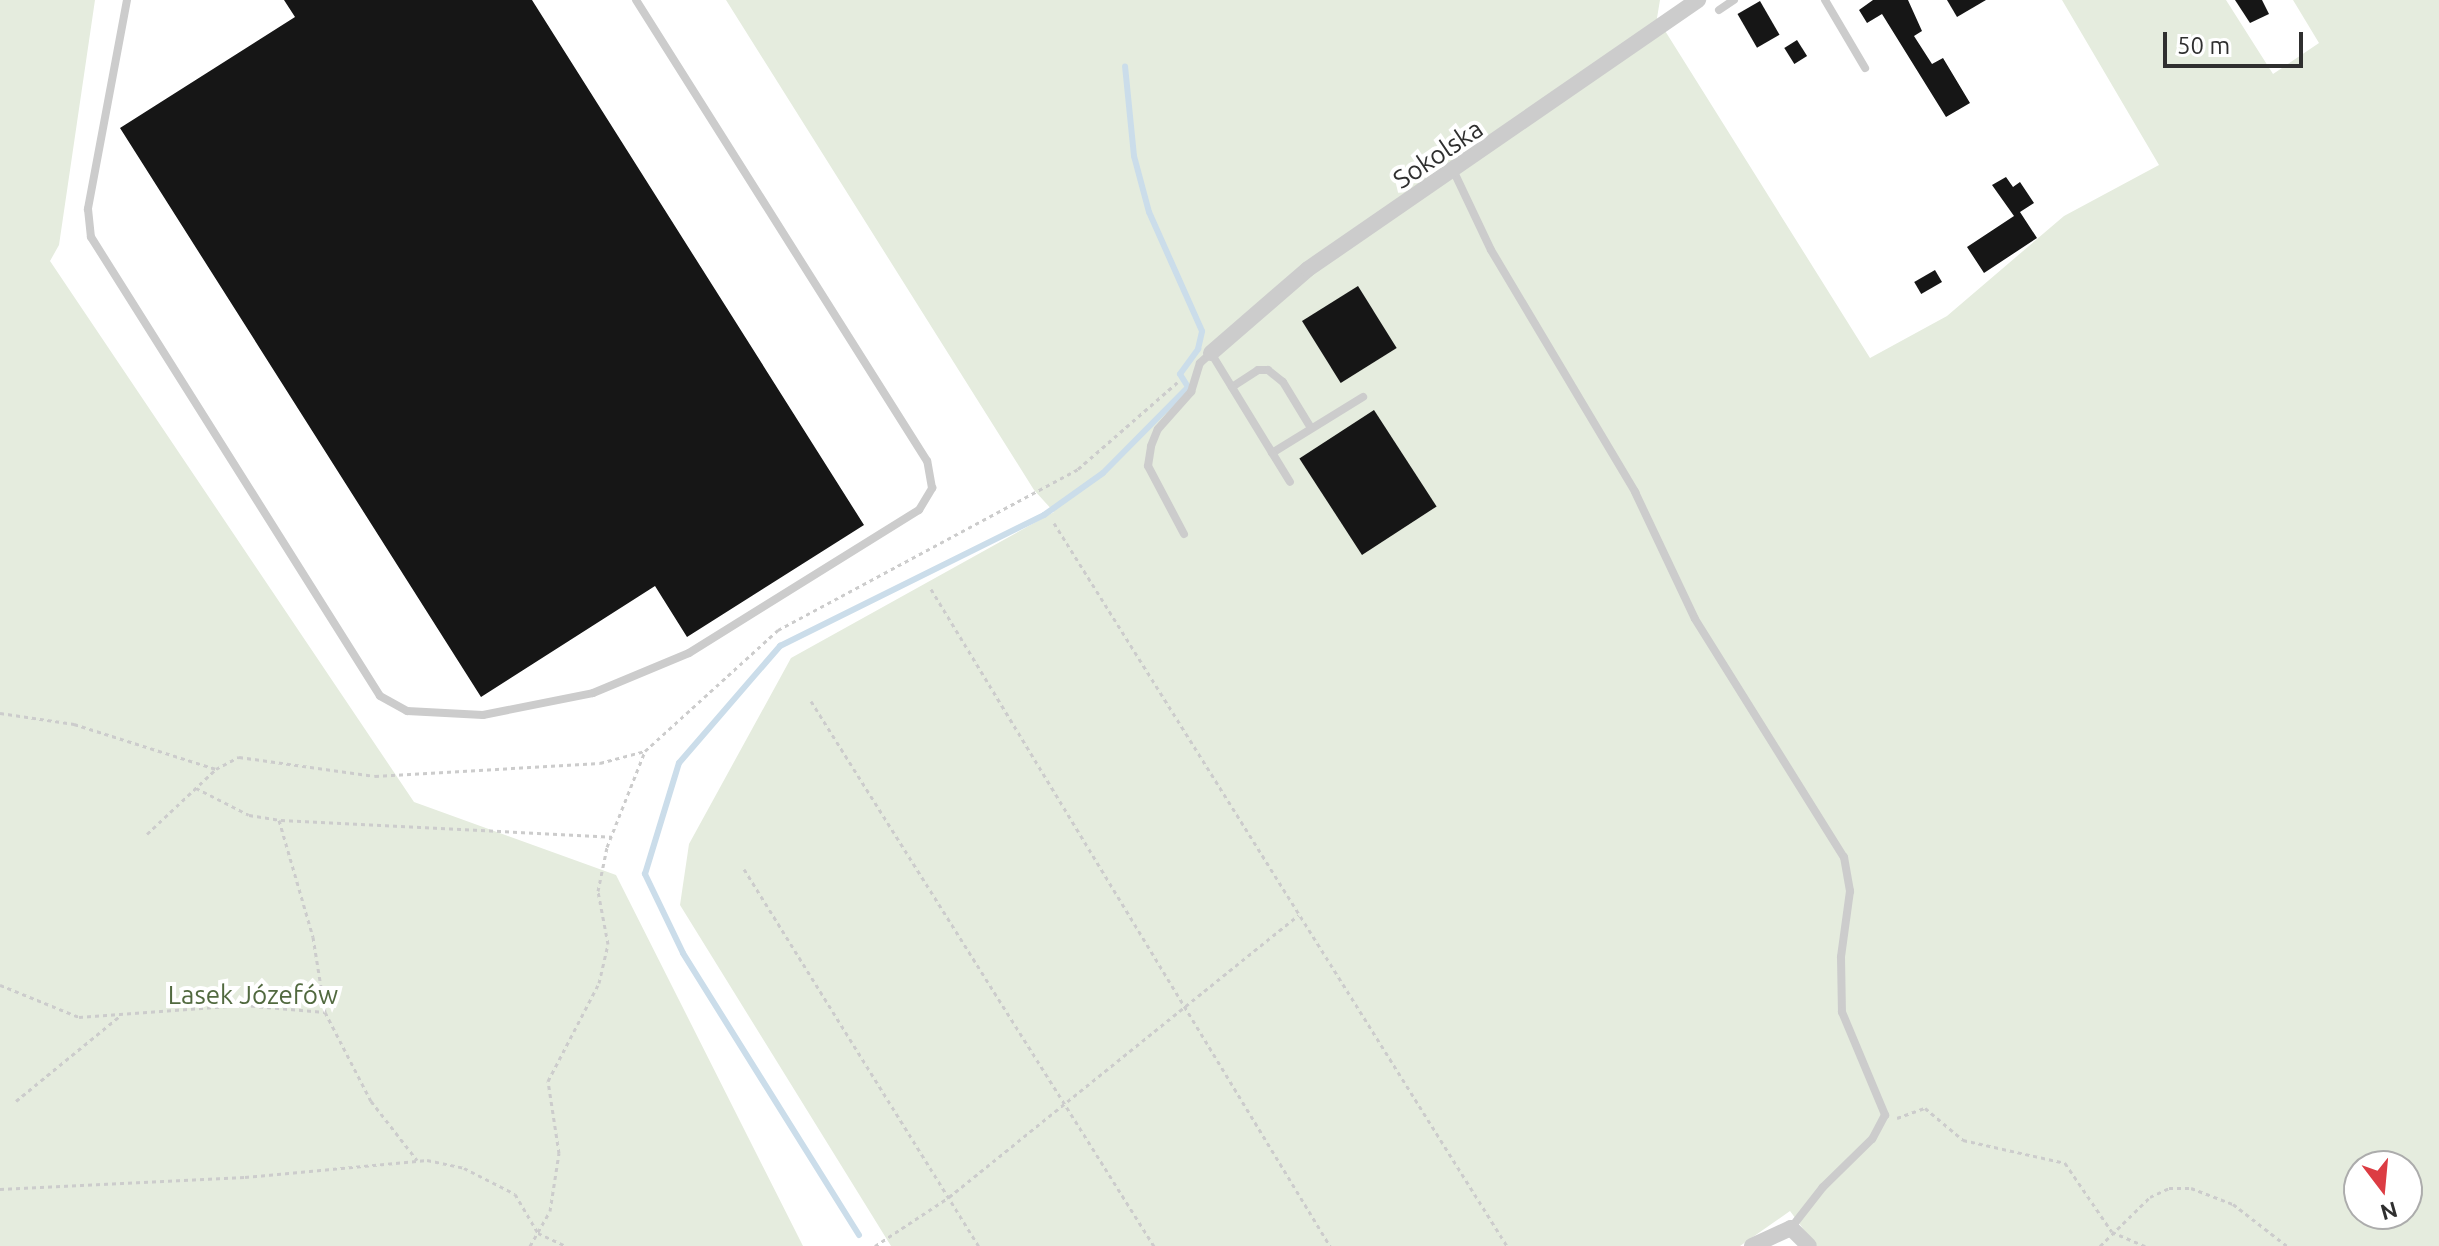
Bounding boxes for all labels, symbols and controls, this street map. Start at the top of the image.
scale bar [2167,16,2307,66]
text: 50 m [2177,32,2230,59]
street label: Sokolska [1387,113,1489,195]
park label: Lasek Józefów [168,979,338,1011]
north arrow [2343,1150,2423,1230]
text: N [2378,1197,2401,1226]

